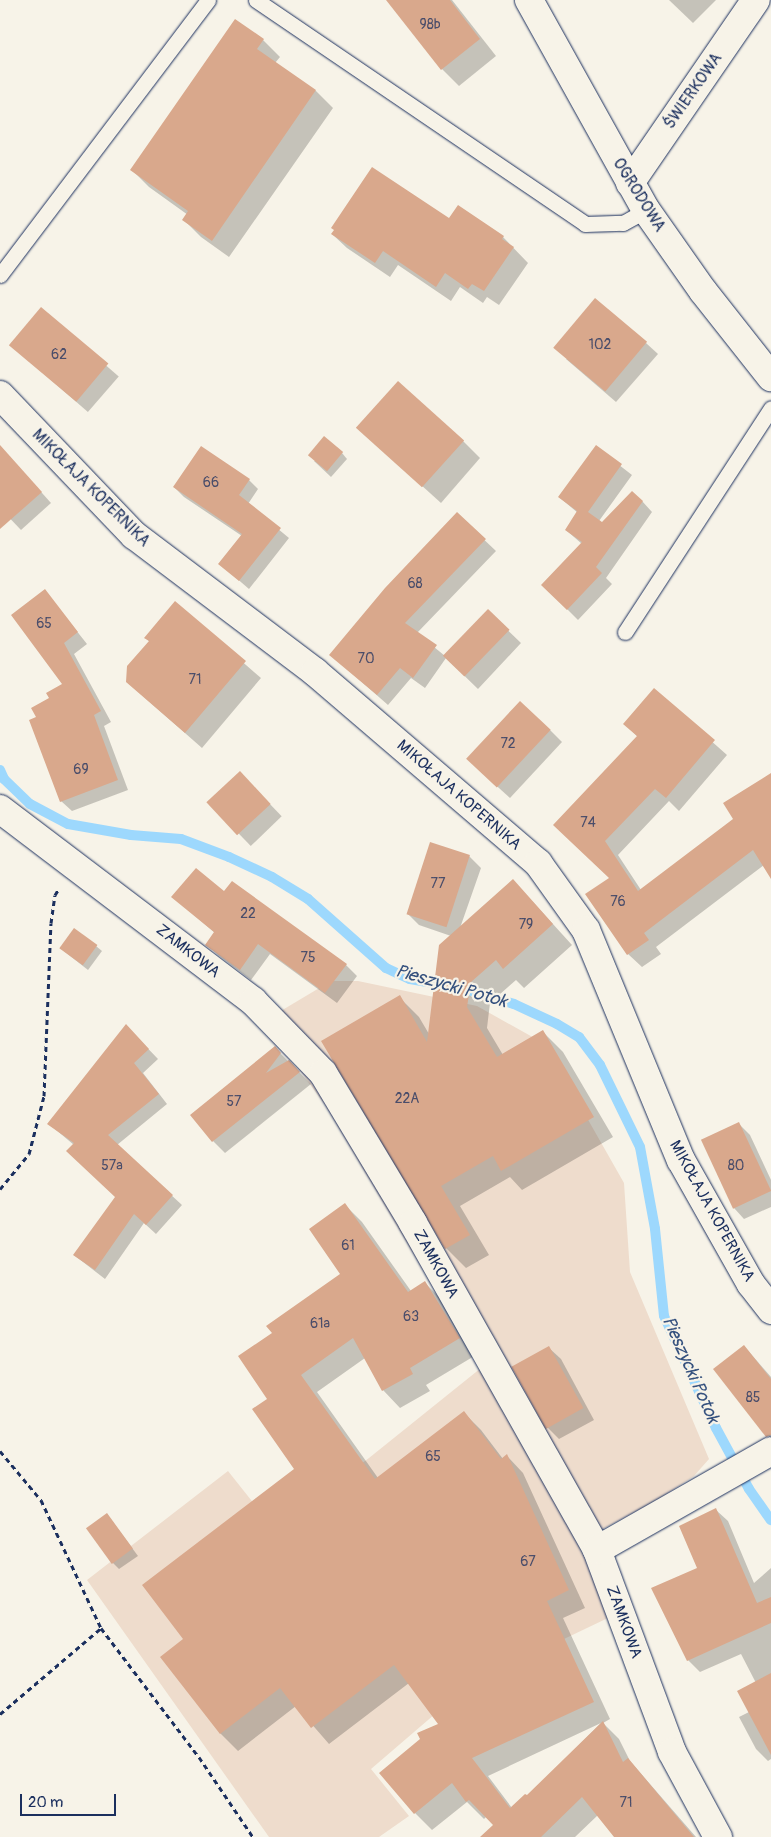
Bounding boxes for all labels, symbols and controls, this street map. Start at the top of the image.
house number: 98b [419,17,441,33]
street label: ŚWIERKOWA [660,49,726,133]
street label: OGRODOWA [609,155,669,235]
house number: 102 [589,337,611,353]
house number: 62 [51,347,67,363]
street label: MIKOŁAJA KOPERNIKA [28,425,154,551]
house number: 66 [203,475,219,491]
house number: 68 [407,576,423,592]
house number: 65 [36,616,52,632]
house number: 70 [358,651,374,667]
house number: 71 [189,672,201,688]
street label: MIKOŁAJA KOPERNIKA [393,736,525,854]
house number: 72 [500,736,516,752]
house number: 69 [73,762,89,778]
house number: 74 [580,815,596,831]
house number: 77 [431,876,445,892]
house number: 76 [610,894,626,910]
house number: 22 [240,906,256,922]
house number: 79 [519,917,533,933]
street label: ZAMKOWA [152,920,224,982]
house number: 75 [301,950,315,966]
water label: Pieszycki Potok [393,961,509,1013]
house number: 22A [395,1091,419,1107]
house number: 57 [227,1094,241,1110]
street label: MIKOŁAJA KOPERNIKA [665,1137,759,1285]
house number: 57a [101,1158,123,1174]
house number: 80 [728,1158,744,1174]
street label: ZAMKOWA [409,1226,463,1302]
house number: 61 [341,1238,355,1254]
house number: 63 [403,1309,419,1325]
water label: Pieszycki Potok [657,1313,723,1427]
house number: 61a [310,1316,330,1332]
house number: 85 [746,1390,760,1406]
house number: 65 [425,1449,441,1465]
house number: 67 [520,1554,536,1570]
street label: ZAMKOWA [602,1583,646,1661]
scale bar [22,1784,119,1816]
text: 20 m [28,1793,63,1812]
house number: 71 [620,1795,632,1811]

